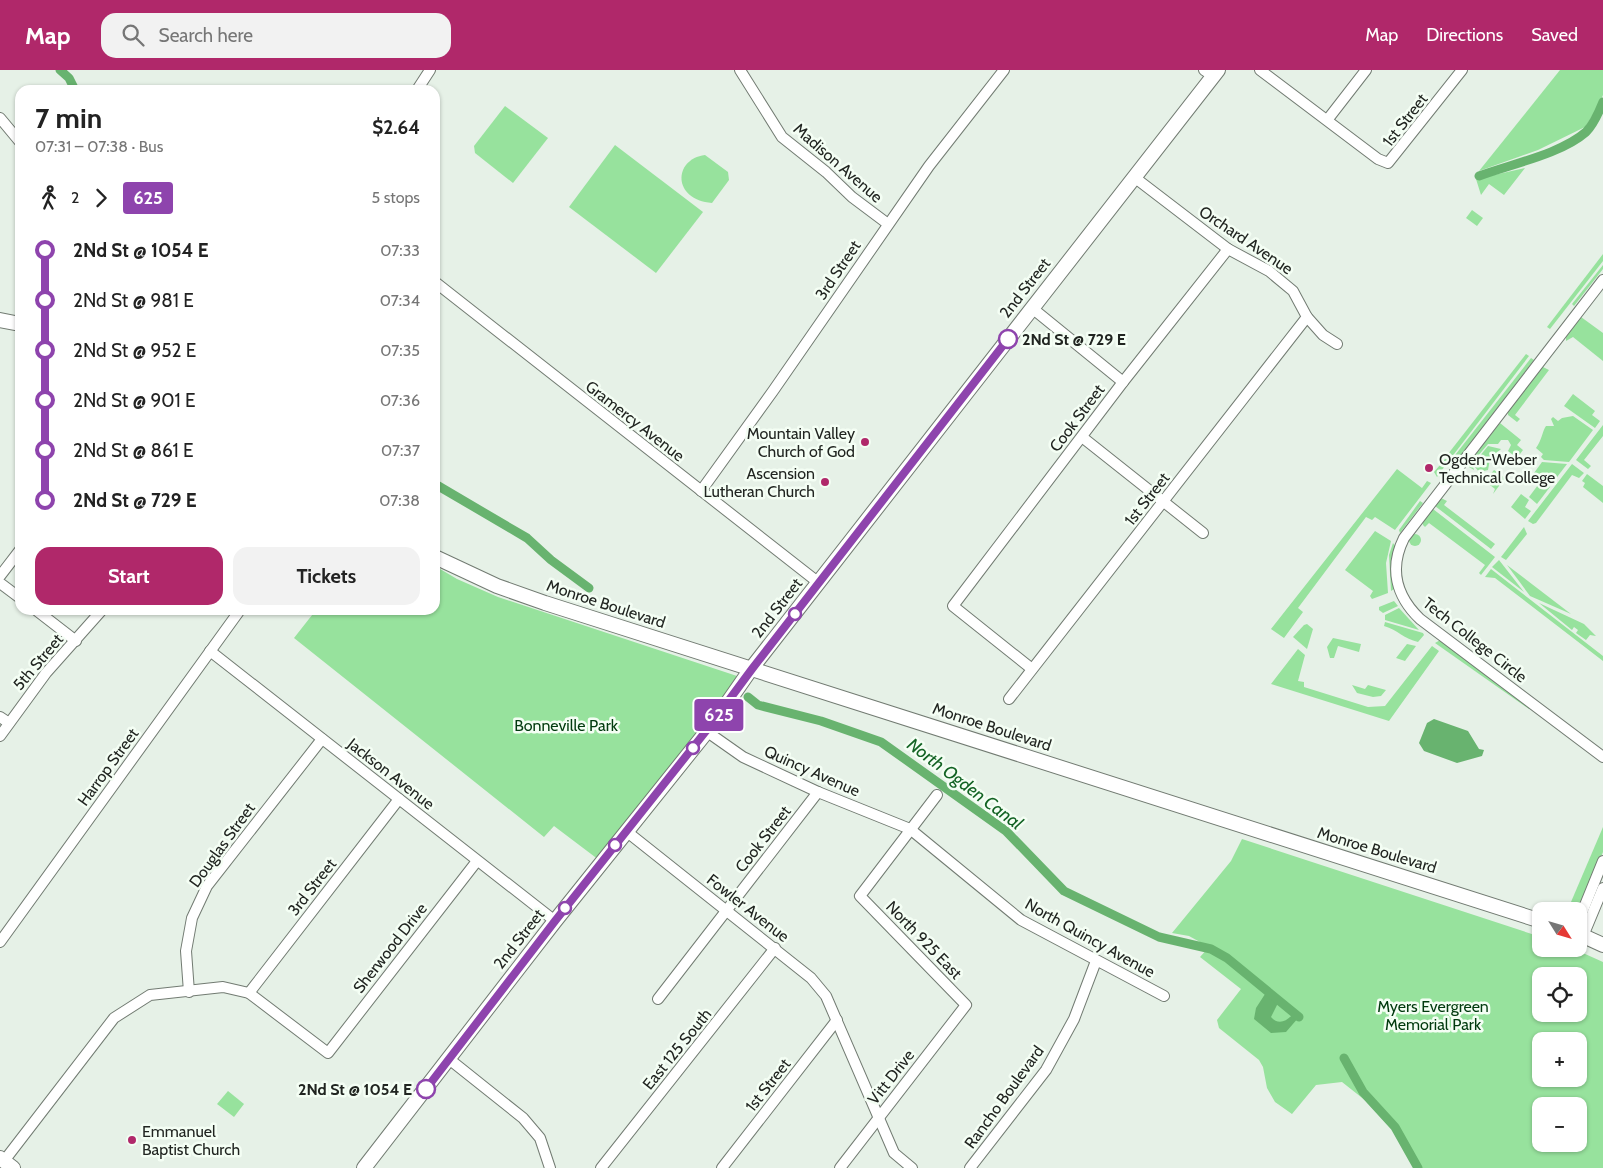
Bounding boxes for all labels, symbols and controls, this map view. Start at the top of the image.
search box [101,13,451,58]
text: Map [25,21,71,50]
icon: search [119,21,147,49]
text: Search here [159,24,253,47]
text: Map [1365,24,1398,46]
text: Directions [1426,24,1503,46]
text: Saved [1531,24,1578,46]
street label: 1st Street [1378,89,1432,150]
text: 7 min [35,101,102,135]
text: $2.64 [372,116,420,139]
street label: Madison Avenue [790,119,886,207]
text: 07:31 – 07:38 · Bus [35,137,163,156]
icon: walk [35,184,63,212]
icon: forward [87,184,115,212]
text: 625 [133,187,163,209]
text: 2 [71,188,79,207]
text: 5 stops [371,188,420,207]
street label: Orchard Avenue [1196,202,1296,278]
street label: 3rd Street [811,236,865,303]
text: 2Nd St @ 1054 E [73,239,208,262]
text: 07:33 [380,241,420,260]
street label: 2nd Street [996,254,1055,322]
text: 2Nd St @ 981 E [73,289,194,312]
text: 07:34 [380,291,420,310]
marker: 2Nd St @ 729 E [998,329,1018,349]
place label: 2Nd St @ 729 E [1022,330,1126,349]
text: 2Nd St @ 952 E [73,339,196,362]
text: 07:35 [380,341,420,360]
street label: Gramercy Avenue [582,377,688,465]
street label: Cook Street [1046,380,1109,455]
text: 2Nd St @ 901 E [73,389,196,412]
text: 07:36 [380,391,420,410]
place label: Mountain Valley Church of God [747,424,855,461]
marker: Mountain Valley Church of God [859,436,871,448]
text: 2Nd St @ 861 E [73,439,194,462]
text: 07:37 [381,441,420,460]
place label: Ogden-Weber Technical College [1439,450,1555,487]
marker: Ogden-Weber Technical College [1423,462,1435,474]
place label: Ascension Lutheran Church [704,464,815,501]
street label: 1st Street [1120,468,1174,529]
marker: Ascension Lutheran Church [819,476,831,488]
text: 2Nd St @ 729 E [73,489,196,512]
text: 07:38 [379,491,420,510]
button: Start [35,547,223,605]
button: Tickets [233,547,420,605]
street label: 2nd Street [748,574,807,642]
street label: Monroe Boulevard [544,576,668,632]
street label: Tech College Circle [1419,594,1531,686]
unlabelled marker [788,607,802,621]
street label: 5th Street [9,630,67,694]
line badge: 625 [690,699,748,731]
street label: Monroe Boulevard [930,699,1054,755]
text: 625 [704,704,734,726]
park label: Bonneville Park [514,716,619,735]
street label: Harrop Street [74,724,143,809]
water label: North Ogden Canal [903,733,1028,835]
street label: Jackson Avenue [343,734,438,814]
unlabelled marker [686,741,700,755]
street label: Quincy Avenue [761,741,863,801]
street label: Douglas Street [185,799,259,891]
street label: Cook Street [731,802,795,876]
street label: Monroe Boulevard [1315,823,1439,877]
unlabelled marker [608,838,622,852]
street label: 3rd Street [284,854,341,919]
street label: Fowler Avenue [703,870,793,946]
street label: North Quincy Avenue [1022,894,1158,982]
street label: North 925 East [882,897,966,983]
street label: Sherwood Drive [349,899,431,997]
unlabelled marker [558,901,572,915]
north arrow [1532,902,1588,958]
map controls [1532,902,1587,1152]
street label: 2nd Street [490,905,549,973]
button: locate [1532,967,1587,1022]
park label: Myers Evergreen Memorial Park [1377,997,1489,1034]
street label: East 125 South [639,1005,715,1093]
button: + [1532,1032,1587,1087]
street label: Rancho Boulevard [960,1042,1048,1152]
street label: Vitt Drive [864,1046,918,1108]
street label: 1st Street [741,1054,795,1115]
marker: 2Nd St @ 1054 E [416,1079,436,1099]
place label: 2Nd St @ 1054 E [298,1080,412,1099]
button: − [1532,1097,1587,1152]
place label: Emmanuel Baptist Church [142,1122,240,1159]
marker: Emmanuel Baptist Church [126,1134,138,1146]

